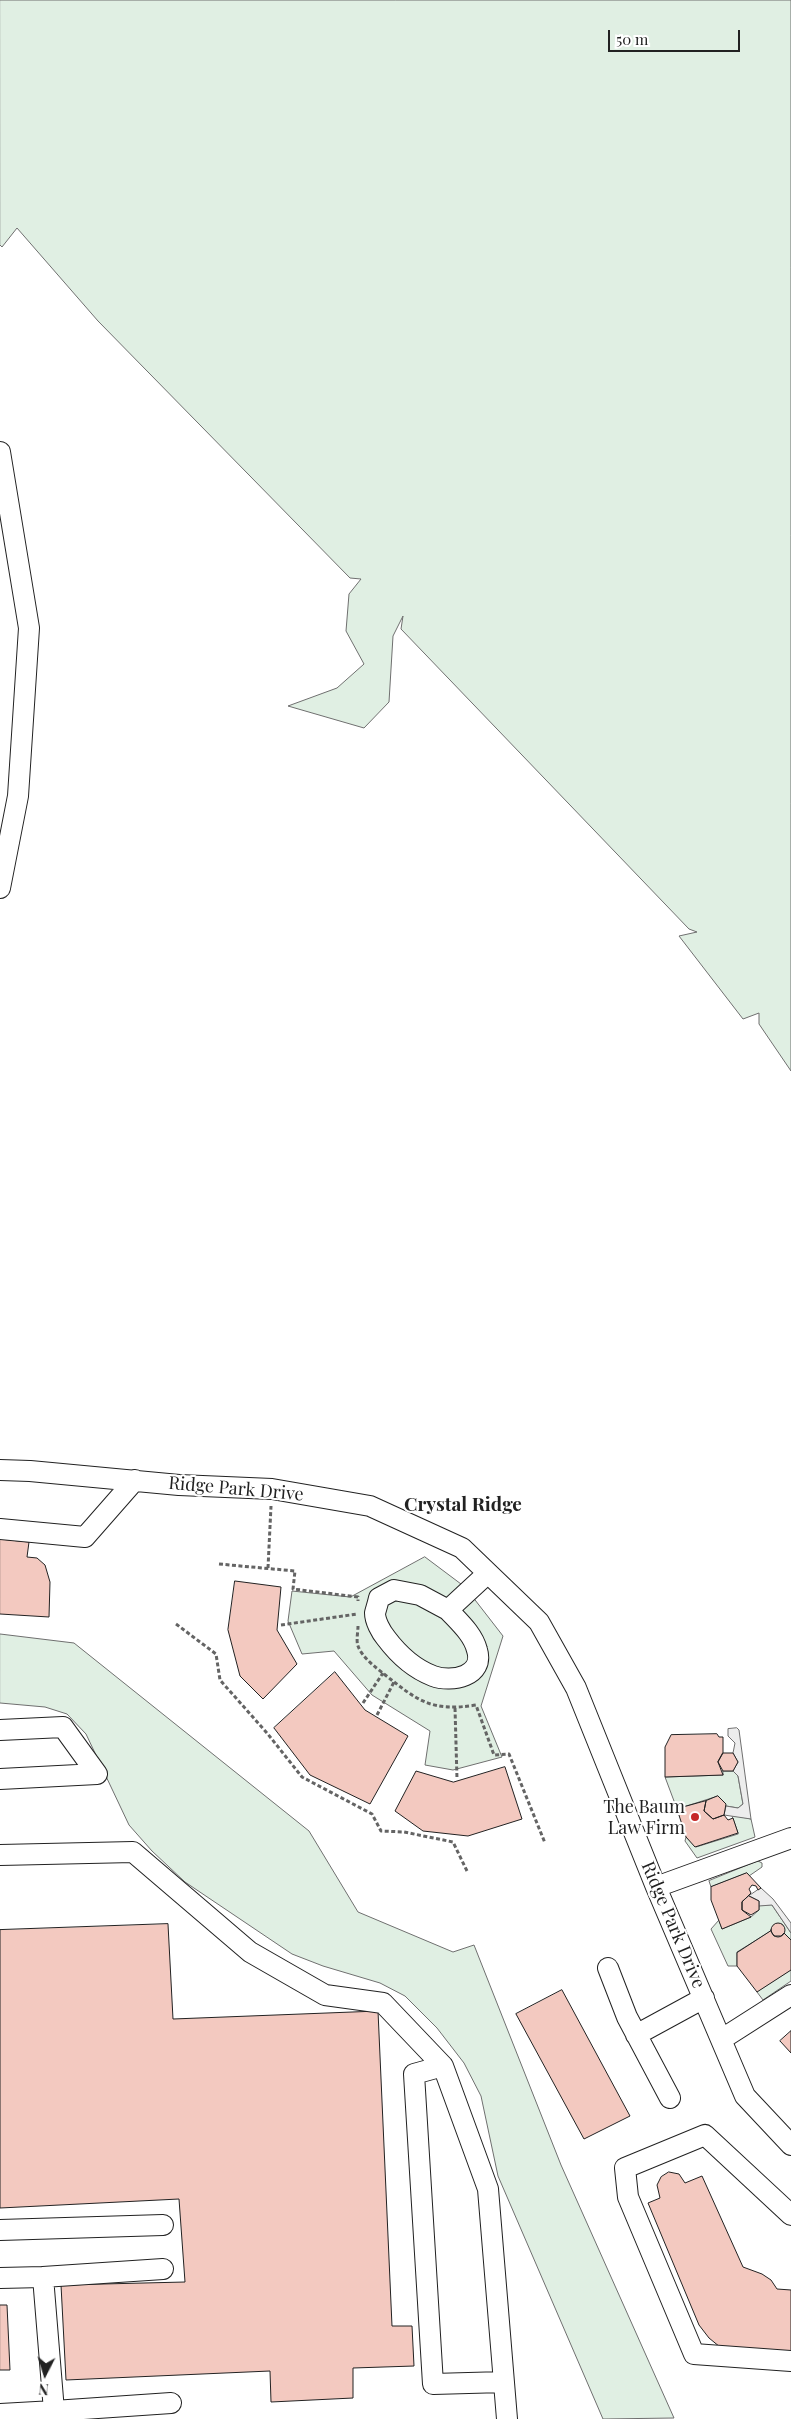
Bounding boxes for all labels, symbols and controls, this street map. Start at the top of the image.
scale bar [611,20,744,52]
text: 50 m [616,29,648,49]
street label: Ridge Park Drive [167,1472,305,1506]
district label: Crystal Ridge [404,1494,522,1516]
place label: The Baum Law Firm [603,1796,685,1838]
marker: The Baum Law Firm [689,1811,701,1823]
street label: Ridge Park Drive [637,1858,709,1992]
north arrow [20,2349,70,2399]
text: N [38,2380,50,2399]

